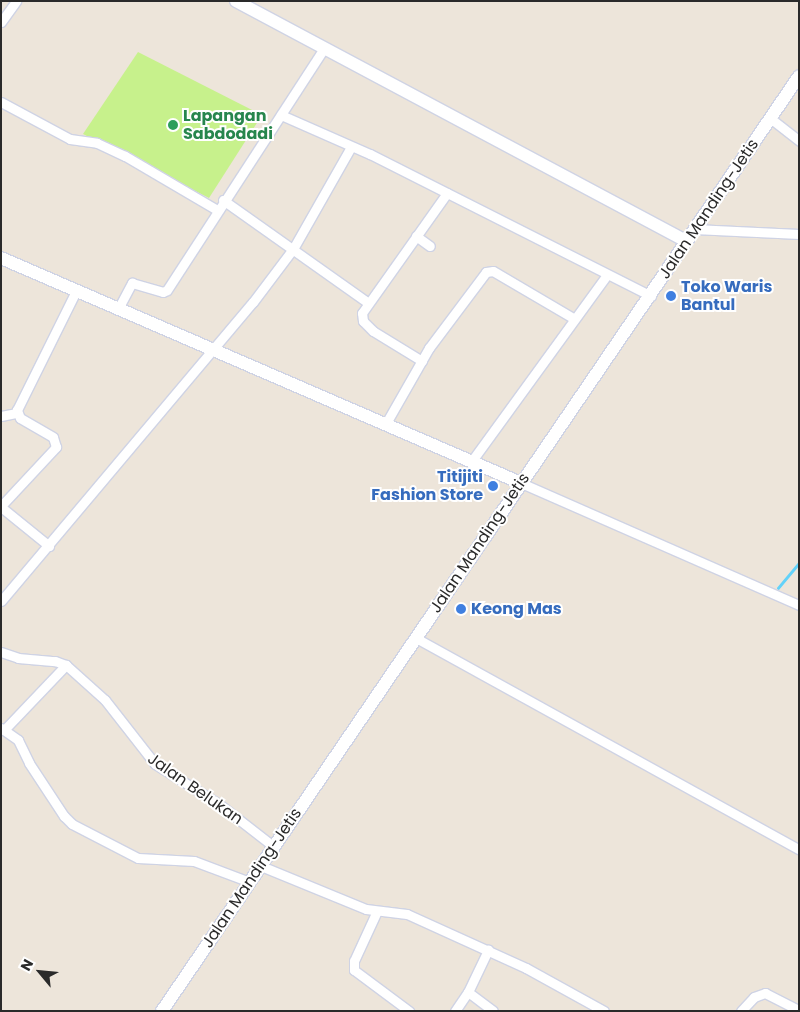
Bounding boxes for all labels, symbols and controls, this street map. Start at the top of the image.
place label: Lapangan Sabdodadi [183,106,273,144]
marker: Lapangan Sabdodadi [167,119,179,131]
street label: Jalan Manding-Jetis [655,135,763,283]
place label: Toko Waris Bantul [681,277,772,315]
marker: Toko Waris Bantul [665,290,677,302]
place label: Titijiti Fashion Store [371,467,483,505]
street label: Jalan Manding-Jetis [426,469,534,617]
marker: Titijiti Fashion Store [487,480,499,492]
place label: Keong Mas [471,599,562,619]
marker: Keong Mas [455,603,467,615]
street label: Jalan Belukan [144,749,246,829]
street label: Jalan Manding-Jetis [198,804,306,952]
north arrow [15,947,65,997]
text: N [15,956,38,974]

